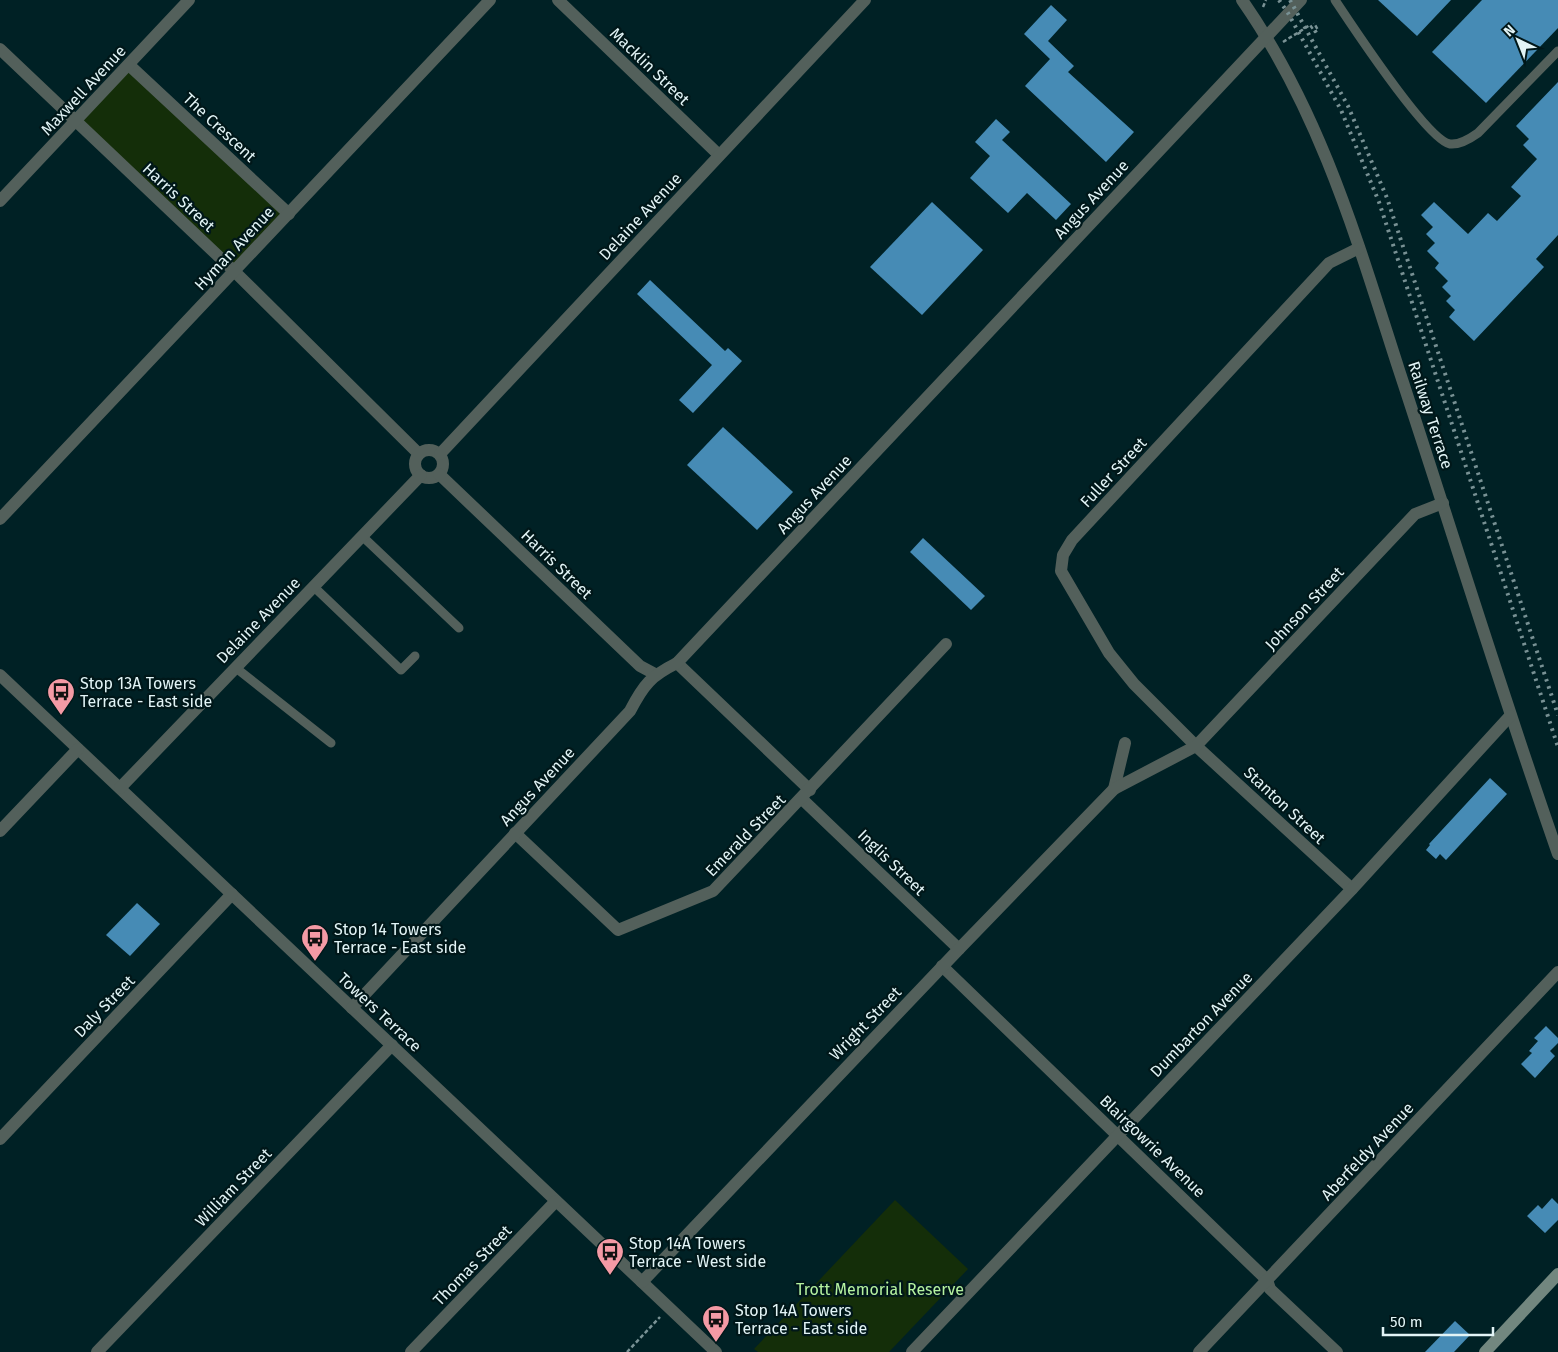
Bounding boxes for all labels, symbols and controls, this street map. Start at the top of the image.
north arrow [1493,15,1543,65]
text: N [1500,21,1519,40]
street label: Macklin Street [606,24,694,109]
street label: Maxwell Avenue [37,42,130,139]
street label: The Crescent [179,89,260,166]
street label: Angus Avenue [1050,156,1133,243]
street label: Harris Street [139,159,219,236]
street label: Delaine Avenue [595,169,686,264]
street label: Hyman Avenue [191,202,278,294]
street label: Railway Terrace [1404,359,1457,471]
street label: Fuller Street [1076,433,1151,511]
street label: Angus Avenue [773,451,856,538]
street label: Harris Street [517,526,596,603]
street label: Johnson Street [1261,563,1348,654]
street label: Delaine Avenue [213,573,304,667]
place label: Stop 13A Towers Terrace - East side [80,674,212,711]
bus stop icon: Stop 13A Towers Terrace - East side [46,677,76,716]
street label: Angus Avenue [496,743,579,830]
street label: Stanton Street [1240,763,1329,848]
street label: Emerald Street [701,790,789,880]
street label: Inglis Street [854,825,930,899]
place label: Stop 14 Towers Terrace - East side [334,920,466,957]
bus stop icon: Stop 14 Towers Terrace - East side [300,923,330,962]
street label: Dumbarton Avenue [1146,968,1257,1081]
street label: Towers Terrace [334,969,425,1056]
street label: Daly Street [70,971,139,1041]
street label: Wright Street [826,982,905,1064]
street label: Blairgowrie Avenue [1096,1091,1209,1202]
street label: Aberfeldy Avenue [1317,1098,1418,1204]
street label: William Street [191,1144,276,1231]
street label: Thomas Street [429,1221,516,1309]
place label: Stop 14A Towers Terrace - West side [629,1234,766,1271]
bus stop icon: Stop 14A Towers Terrace - West side [595,1237,625,1276]
park label: Trott Memorial Reserve [796,1280,964,1299]
place label: Stop 14A Towers Terrace - East side [735,1301,867,1338]
bus stop icon: Stop 14A Towers Terrace - East side [701,1304,731,1343]
scale bar [1383,1304,1493,1336]
text: 50 m [1390,1313,1423,1331]

